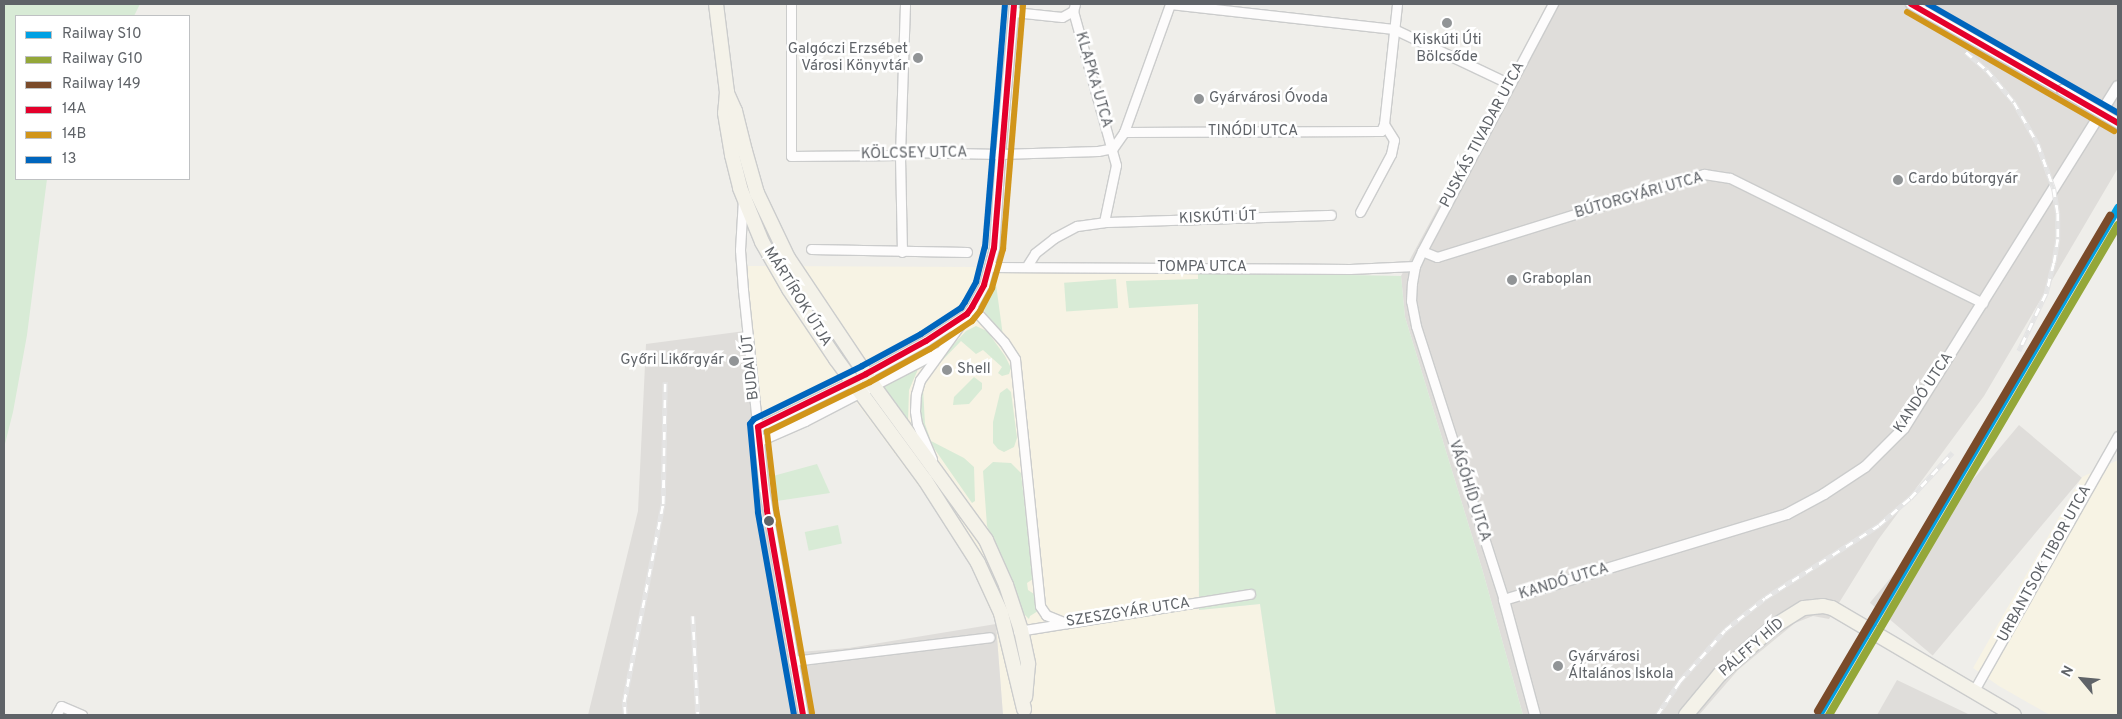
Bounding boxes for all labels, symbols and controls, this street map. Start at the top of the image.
legend [15,15,190,180]
marker: Kiskúti Úti Bölcsőde [1441,17,1453,29]
text: Railway S10 [62,25,142,44]
street label: KLAPKA UTCA [1071,30,1115,130]
place label: Kiskúti Úti Bölcsőde [1412,31,1482,66]
place label: Galgóczi Erzsébet Városi Könyvtár [788,40,908,75]
text: Railway G10 [62,50,143,69]
marker: Galgóczi Erzsébet Városi Könyvtár [912,52,924,64]
street label: PUSKÁS TIVADAR UTCA [1437,59,1529,211]
text: Railway 149 [62,75,141,94]
place label: Gyárvárosi Óvoda [1209,90,1328,108]
marker: Gyárvárosi Óvoda [1193,93,1205,105]
text: 14A [62,100,87,119]
street label: TINÓDI UTCA [1208,123,1298,141]
text: 14B [62,125,86,144]
street label: KÖLCSEY UTCA [860,144,968,164]
text: 13 [62,150,77,169]
street label: BÚTORGYÁRI UTCA [1573,169,1705,223]
place label: Cardo bútorgyár [1908,171,2018,189]
marker: Cardo bútorgyár [1892,174,1904,186]
street label: KISKÚTI ÚT [1178,208,1258,228]
street label: MÁRTÍROK ÚTJA [759,244,835,350]
street label: TOMPA UTCA [1157,259,1247,277]
place label: Graboplan [1522,271,1592,289]
marker: Graboplan [1506,274,1518,286]
street label: BUDAI ÚT [739,333,763,401]
street label: KANDÓ UTCA [1891,349,1957,437]
place label: Győri Likőrgyár [620,352,724,370]
marker: Győri Likőrgyár [728,355,740,367]
place label: Shell [957,361,991,379]
marker: Shell [941,364,953,376]
street label: VÁGÓHÍD UTCA [1444,438,1494,544]
street label: URBANTSOK TIBOR UTCA [1994,482,2096,646]
unlabelled marker [764,516,774,526]
street label: KANDÓ UTCA [1517,560,1611,604]
street label: SZESZGYÁR UTCA [1065,594,1191,632]
street label: PÁLFFY HÍD [1716,615,1788,681]
place label: Gyárvárosi Általános Iskola [1568,648,1673,683]
north arrow [2057,654,2107,704]
marker: Gyárvárosi Általános Iskola [1552,660,1564,672]
text: N [2058,663,2078,680]

